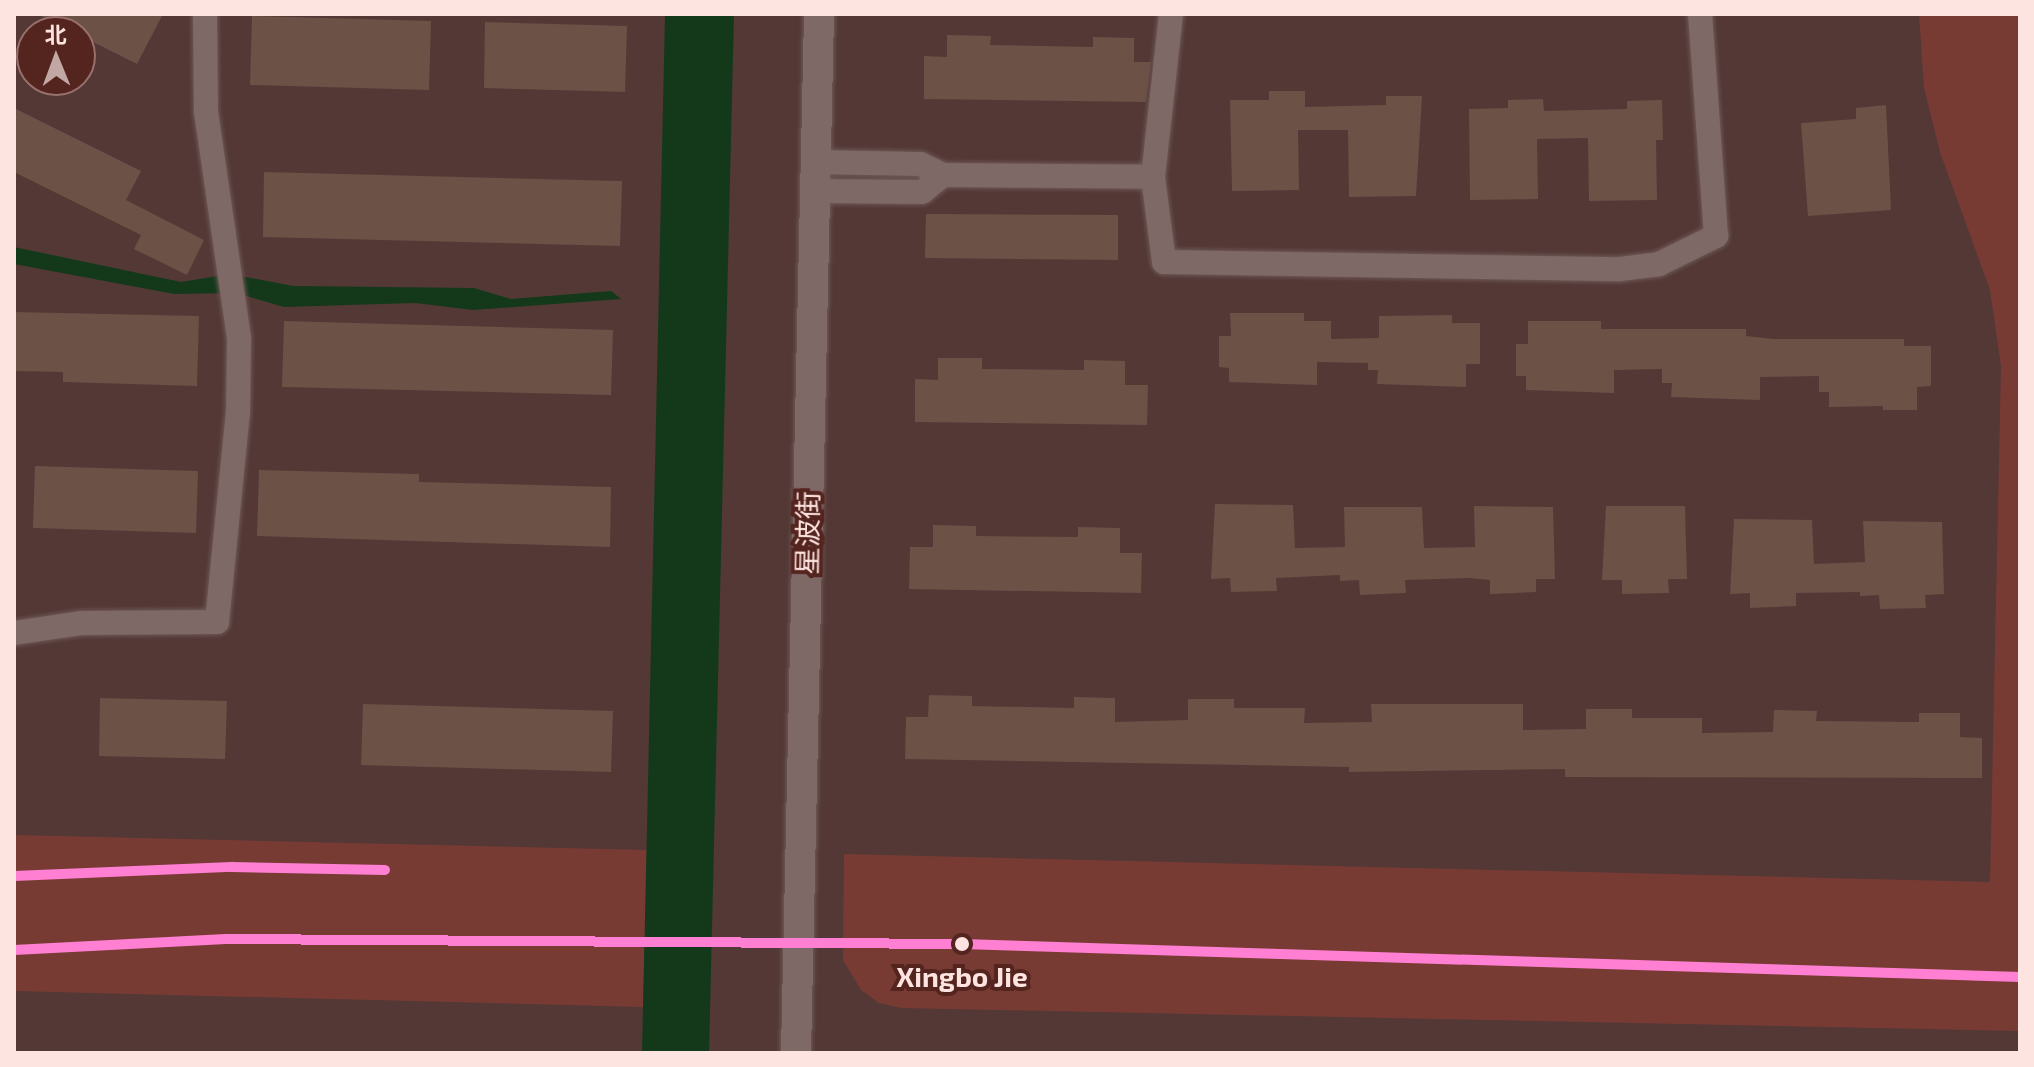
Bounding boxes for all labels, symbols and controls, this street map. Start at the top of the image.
north arrow [16,16,96,96]
text: 北 [44,21,67,47]
street label: 星波街 [789,491,825,575]
marker: Xingbo Jie [950,932,974,956]
place label: Xingbo Jie [896,959,1028,993]

